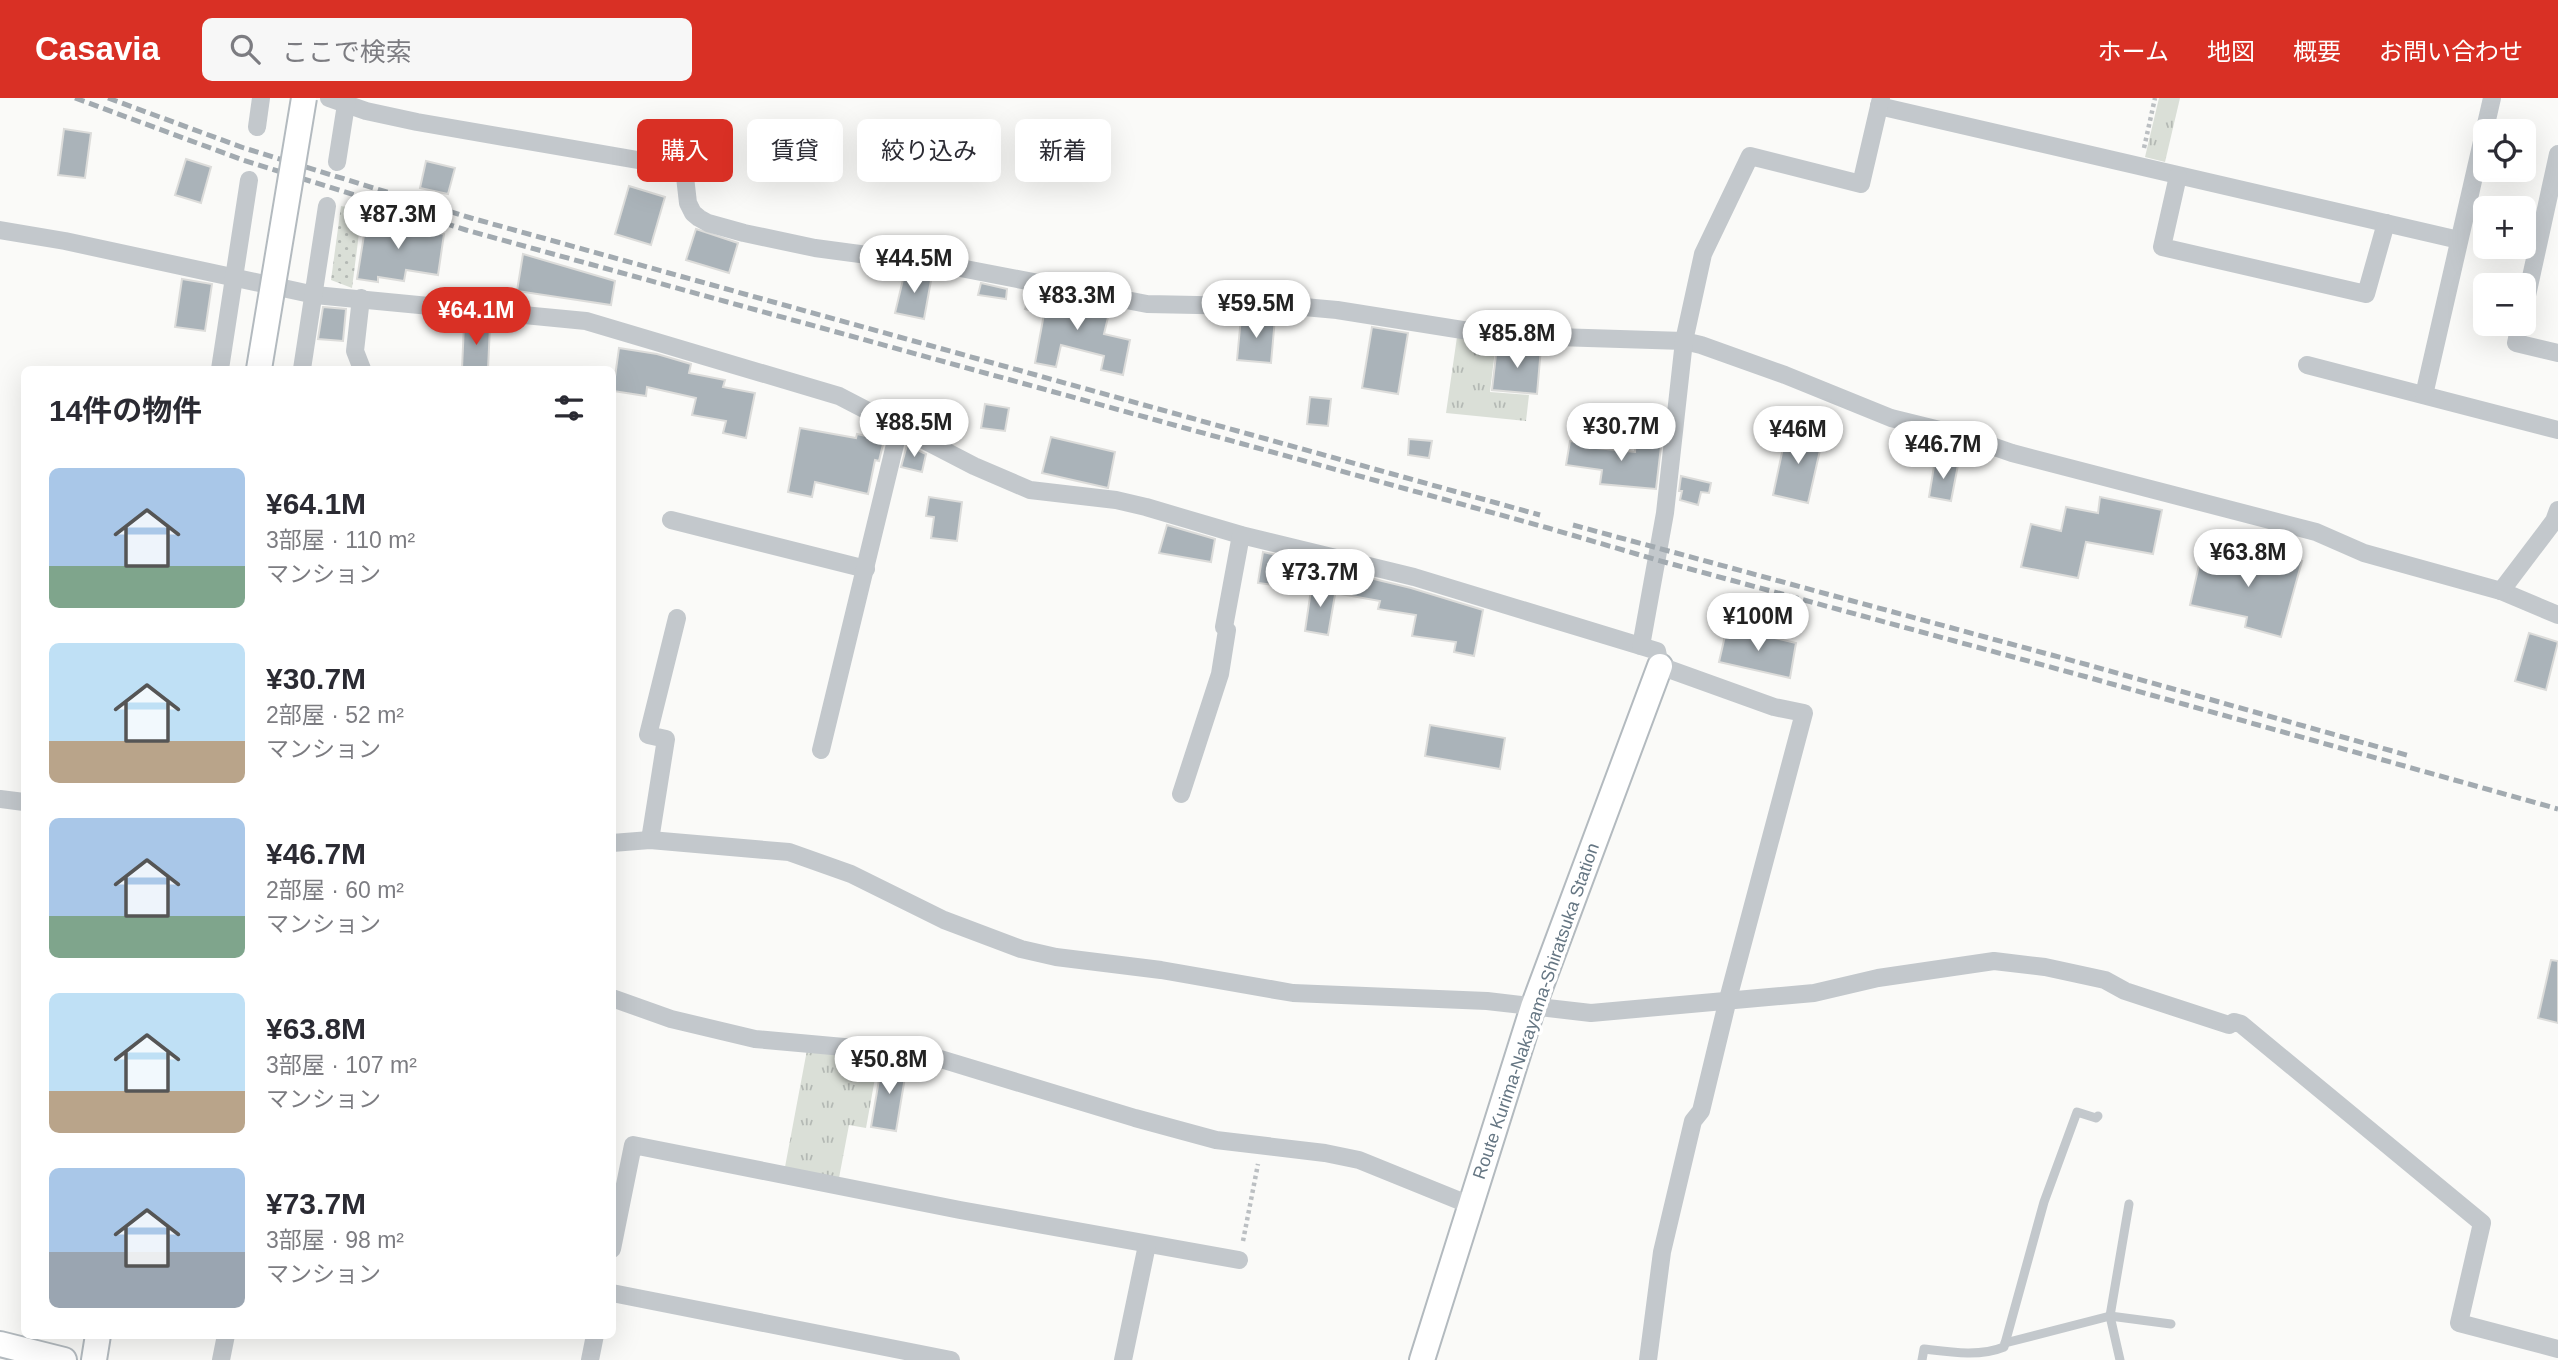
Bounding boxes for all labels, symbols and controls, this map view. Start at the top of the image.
search box [202,18,692,81]
text: Casavia [35,30,160,67]
icon: search [226,30,264,68]
text: ここで検索 [282,37,412,67]
text: ホーム [2098,38,2169,65]
text: 地図 [2207,38,2255,65]
text: 概要 [2293,38,2341,65]
text: お問い合わせ [2379,38,2523,65]
chip: 購入 [637,119,733,182]
chip: 賃貸 [747,119,843,182]
chip: 絞り込み [857,119,1001,182]
chip: 新着 [1015,119,1111,182]
map controls [2473,119,2536,336]
button: locate [2473,119,2536,182]
pin: ¥87.3M [341,192,455,251]
button: + [2473,196,2536,259]
text: ¥87.3M [360,201,436,227]
pin: ¥44.5M [857,236,971,295]
text: ¥44.5M [876,245,952,271]
pin: ¥83.3M [1020,272,1134,332]
button: − [2473,273,2536,336]
pin: ¥59.5M [1199,280,1313,340]
text: ¥83.3M [1039,282,1115,308]
pin: ¥64.1M [419,288,533,347]
text: ¥59.5M [1218,290,1294,316]
text: ¥64.1M [438,297,514,323]
pin: ¥85.8M [1460,310,1574,370]
text: ¥85.8M [1479,320,1555,346]
icon: filters [550,389,588,427]
text: 14件の物件 [49,394,202,427]
pin: ¥88.5M [857,400,971,459]
pin: ¥30.7M [1564,404,1678,463]
pin: ¥46M [1757,406,1839,466]
text: ¥88.5M [876,409,952,435]
text: ¥30.7M [1583,413,1659,439]
text: ¥46M [1769,416,1827,442]
pin: ¥46.7M [1886,422,2000,481]
text: ¥46.7M [1905,431,1981,457]
text: ¥64.1M [266,487,366,520]
icon: home [105,496,189,580]
text: 3部屋 · 110 m² [266,527,415,553]
pin: ¥63.8M [2191,530,2305,589]
text: ¥63.8M [2210,539,2286,565]
pin: ¥73.7M [1263,550,1377,609]
text: ¥73.7M [1282,559,1358,585]
text: マンション [266,561,381,587]
pin: ¥100M [1709,594,1807,653]
text: ¥100M [1723,603,1793,629]
text: ¥30.7M [266,662,366,695]
icon: home [105,671,189,755]
text: 2部屋 · 52 m² [266,702,404,728]
text: マンション [266,736,381,762]
text: ¥46.7M [266,837,366,870]
street label: Route Kurima-Nakayama-Shiratsuka Station [1469,840,1603,1182]
icon: home [105,846,189,930]
text: 2部屋 · 60 m² [266,877,404,903]
text: マンション [266,911,381,937]
text: ¥63.8M [266,1012,366,1045]
icon: home [105,1021,189,1105]
pin: ¥50.8M [832,1037,946,1096]
text: ¥50.8M [851,1046,927,1072]
text: 3部屋 · 107 m² [266,1052,417,1078]
text: マンション [266,1086,381,1112]
text: ¥73.7M [266,1187,366,1220]
icon: home [105,1196,189,1280]
text: 3部屋 · 98 m² [266,1227,404,1253]
text: マンション [266,1261,381,1287]

